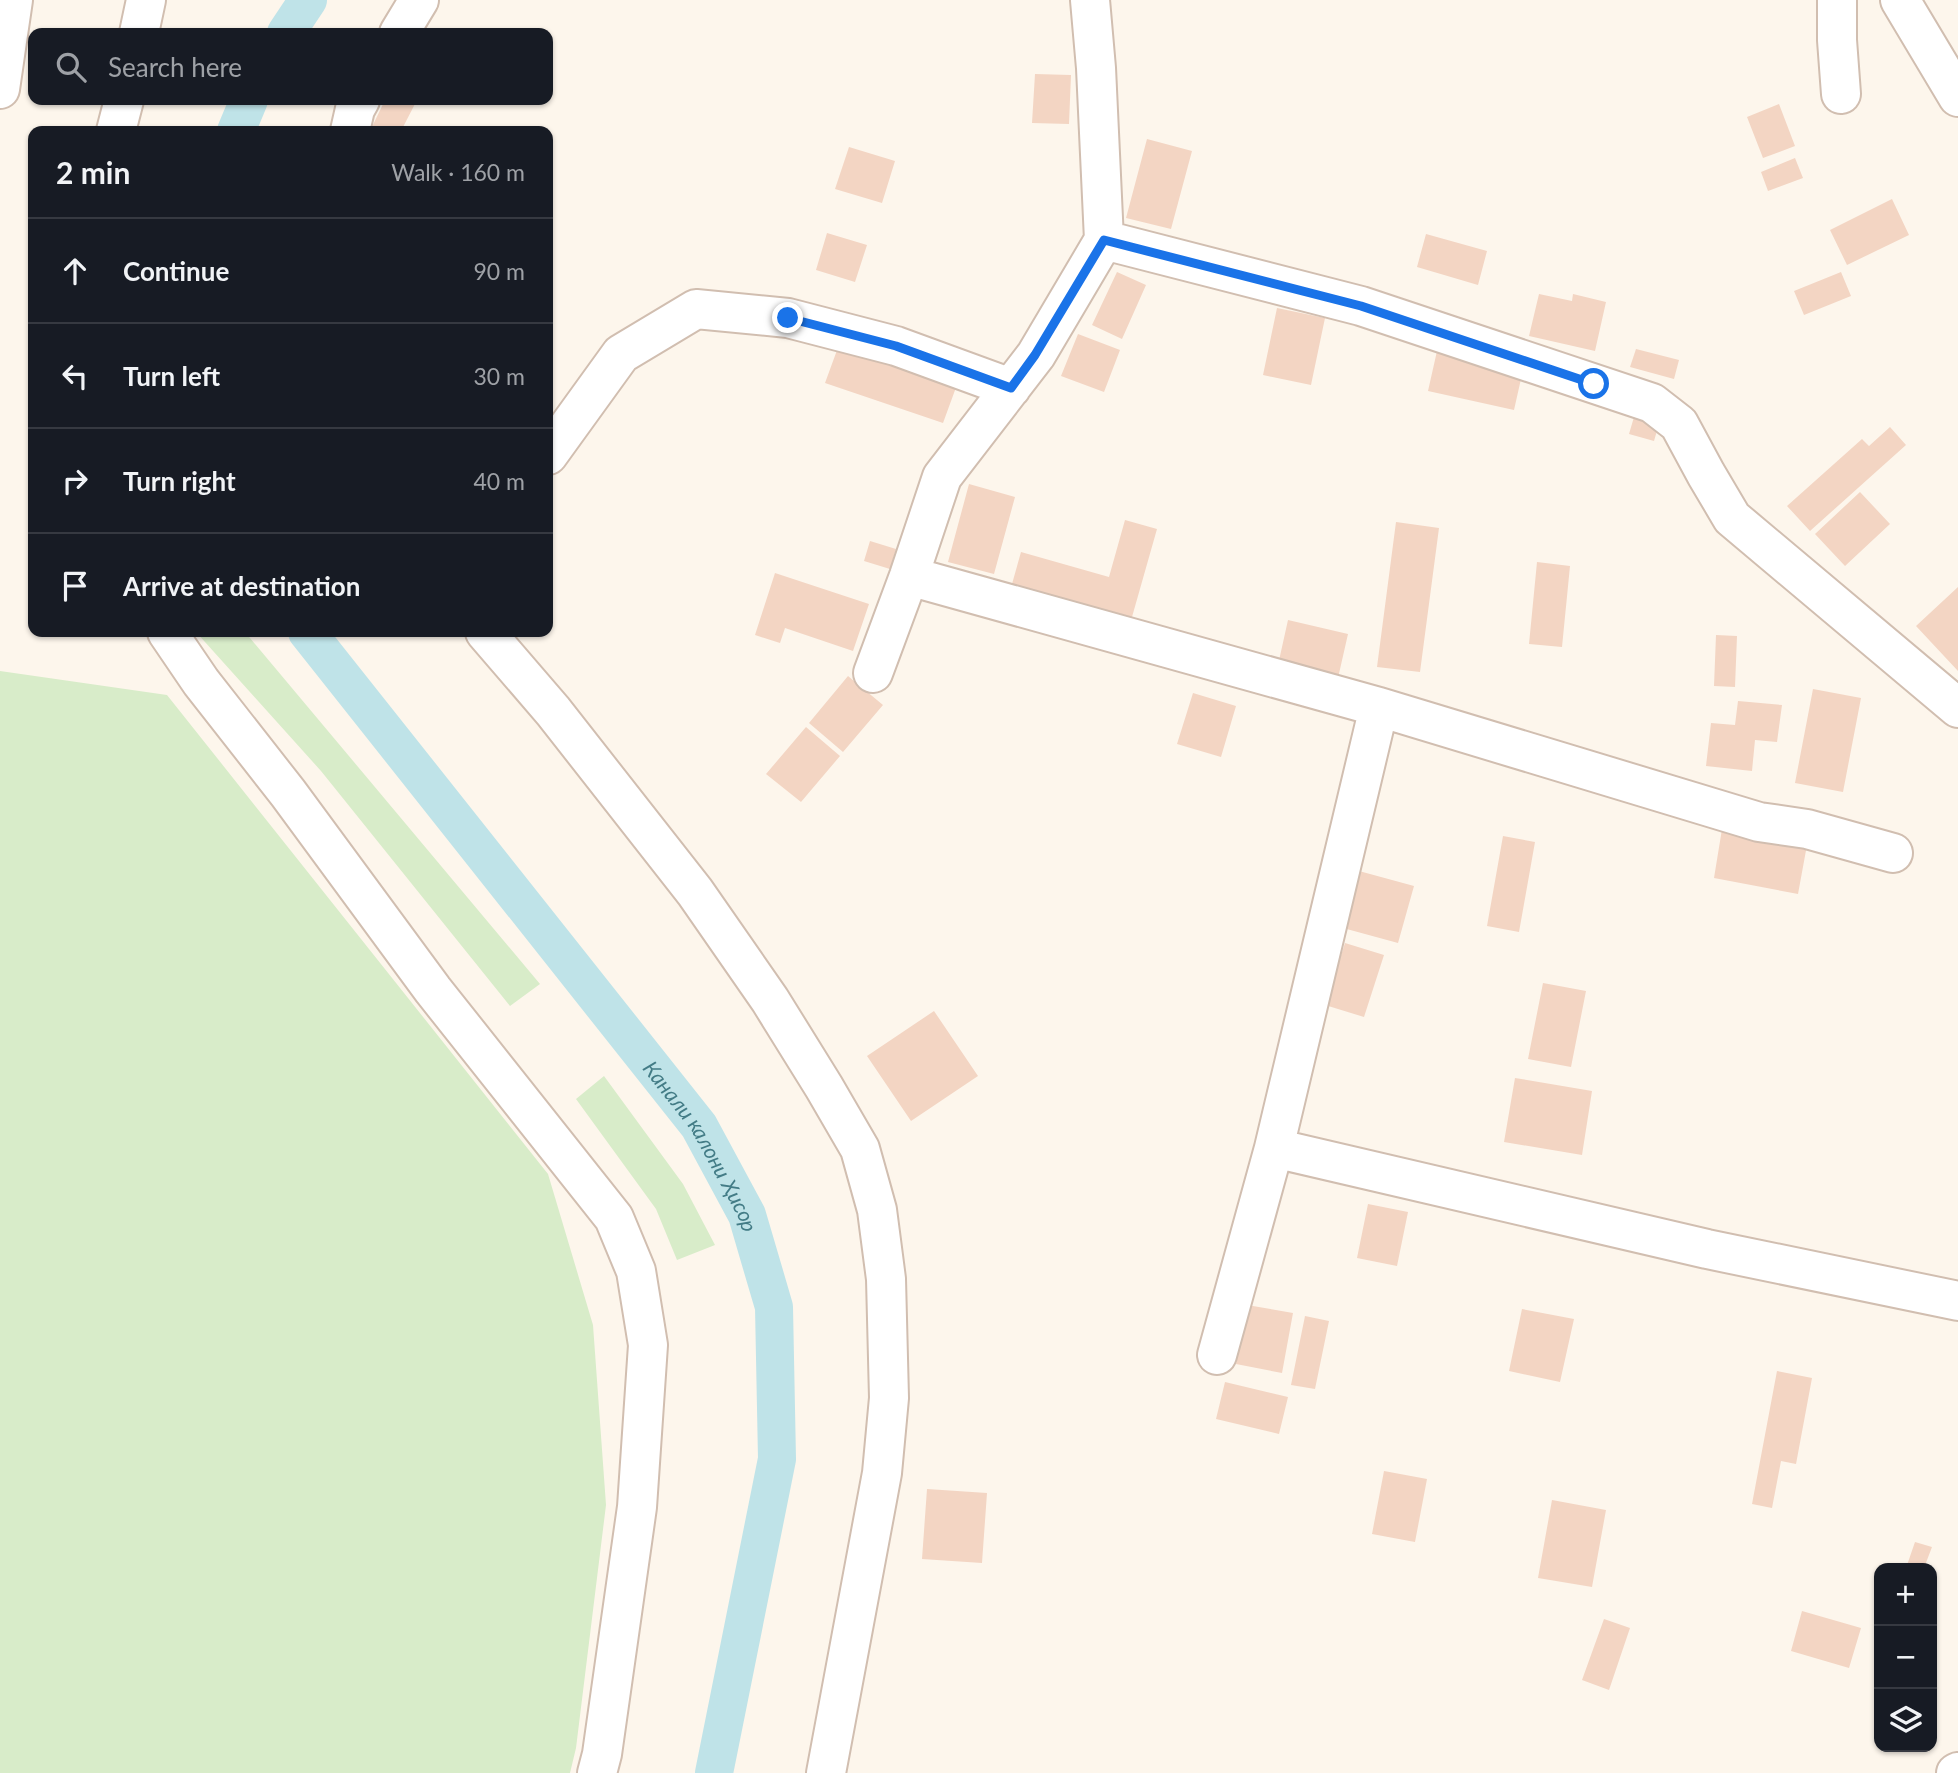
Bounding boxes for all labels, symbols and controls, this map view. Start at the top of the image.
search box [28,28,553,105]
icon: search [52,48,90,86]
text: Search here [108,51,242,83]
text: 2 min [56,154,130,190]
text: Walk · 160 m [391,158,525,186]
icon: ahead [56,252,94,290]
text: Continue [123,255,229,287]
text: 90 m [474,257,525,285]
route end [772,302,803,333]
icon: left [56,357,94,395]
text: Turn left [123,360,220,392]
text: 30 m [474,362,525,390]
route start [1578,368,1609,399]
icon: right [56,462,94,500]
text: Turn right [123,465,236,497]
text: 40 m [474,467,525,495]
icon: arrive [56,567,94,605]
text: Arrive at destination [123,570,360,602]
water label: Канали калони Ҳисор [639,1055,764,1234]
map controls [1874,1563,1937,1752]
button: + [1874,1563,1937,1626]
button: − [1874,1626,1937,1689]
button: layers [1874,1689,1937,1752]

